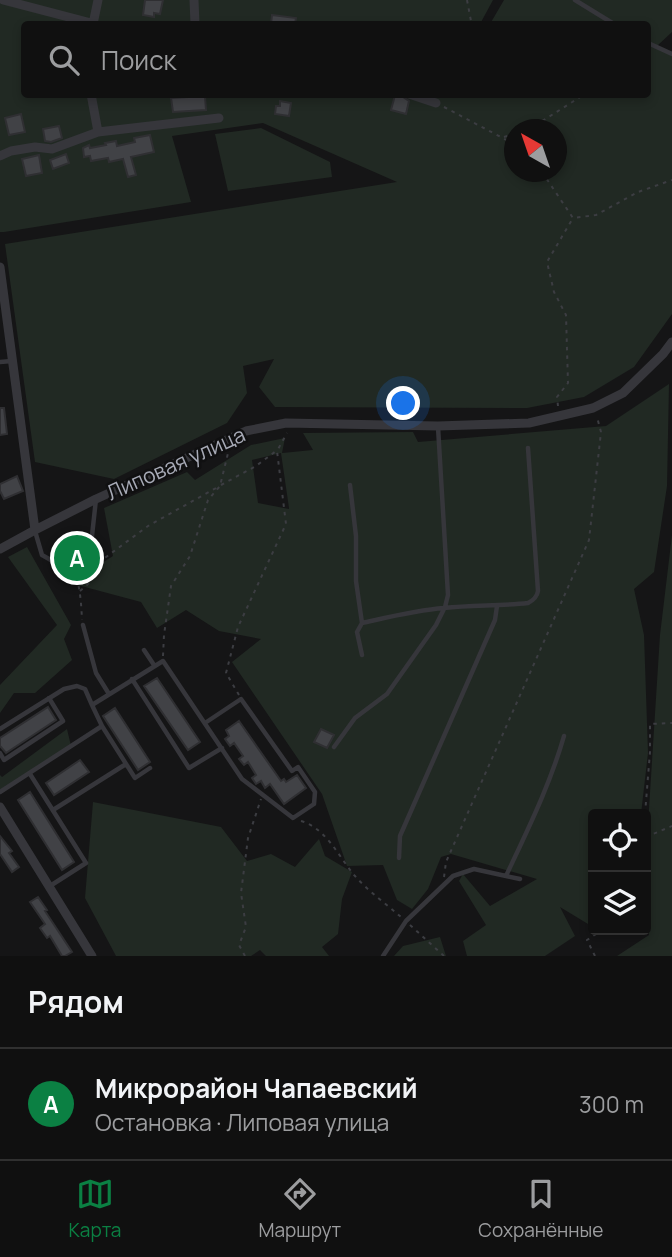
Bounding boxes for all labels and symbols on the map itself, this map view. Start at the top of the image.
north arrow [504,119,567,182]
your location [386,386,420,420]
street label: Липовая улица [102,420,249,506]
pin: A [54,532,100,584]

